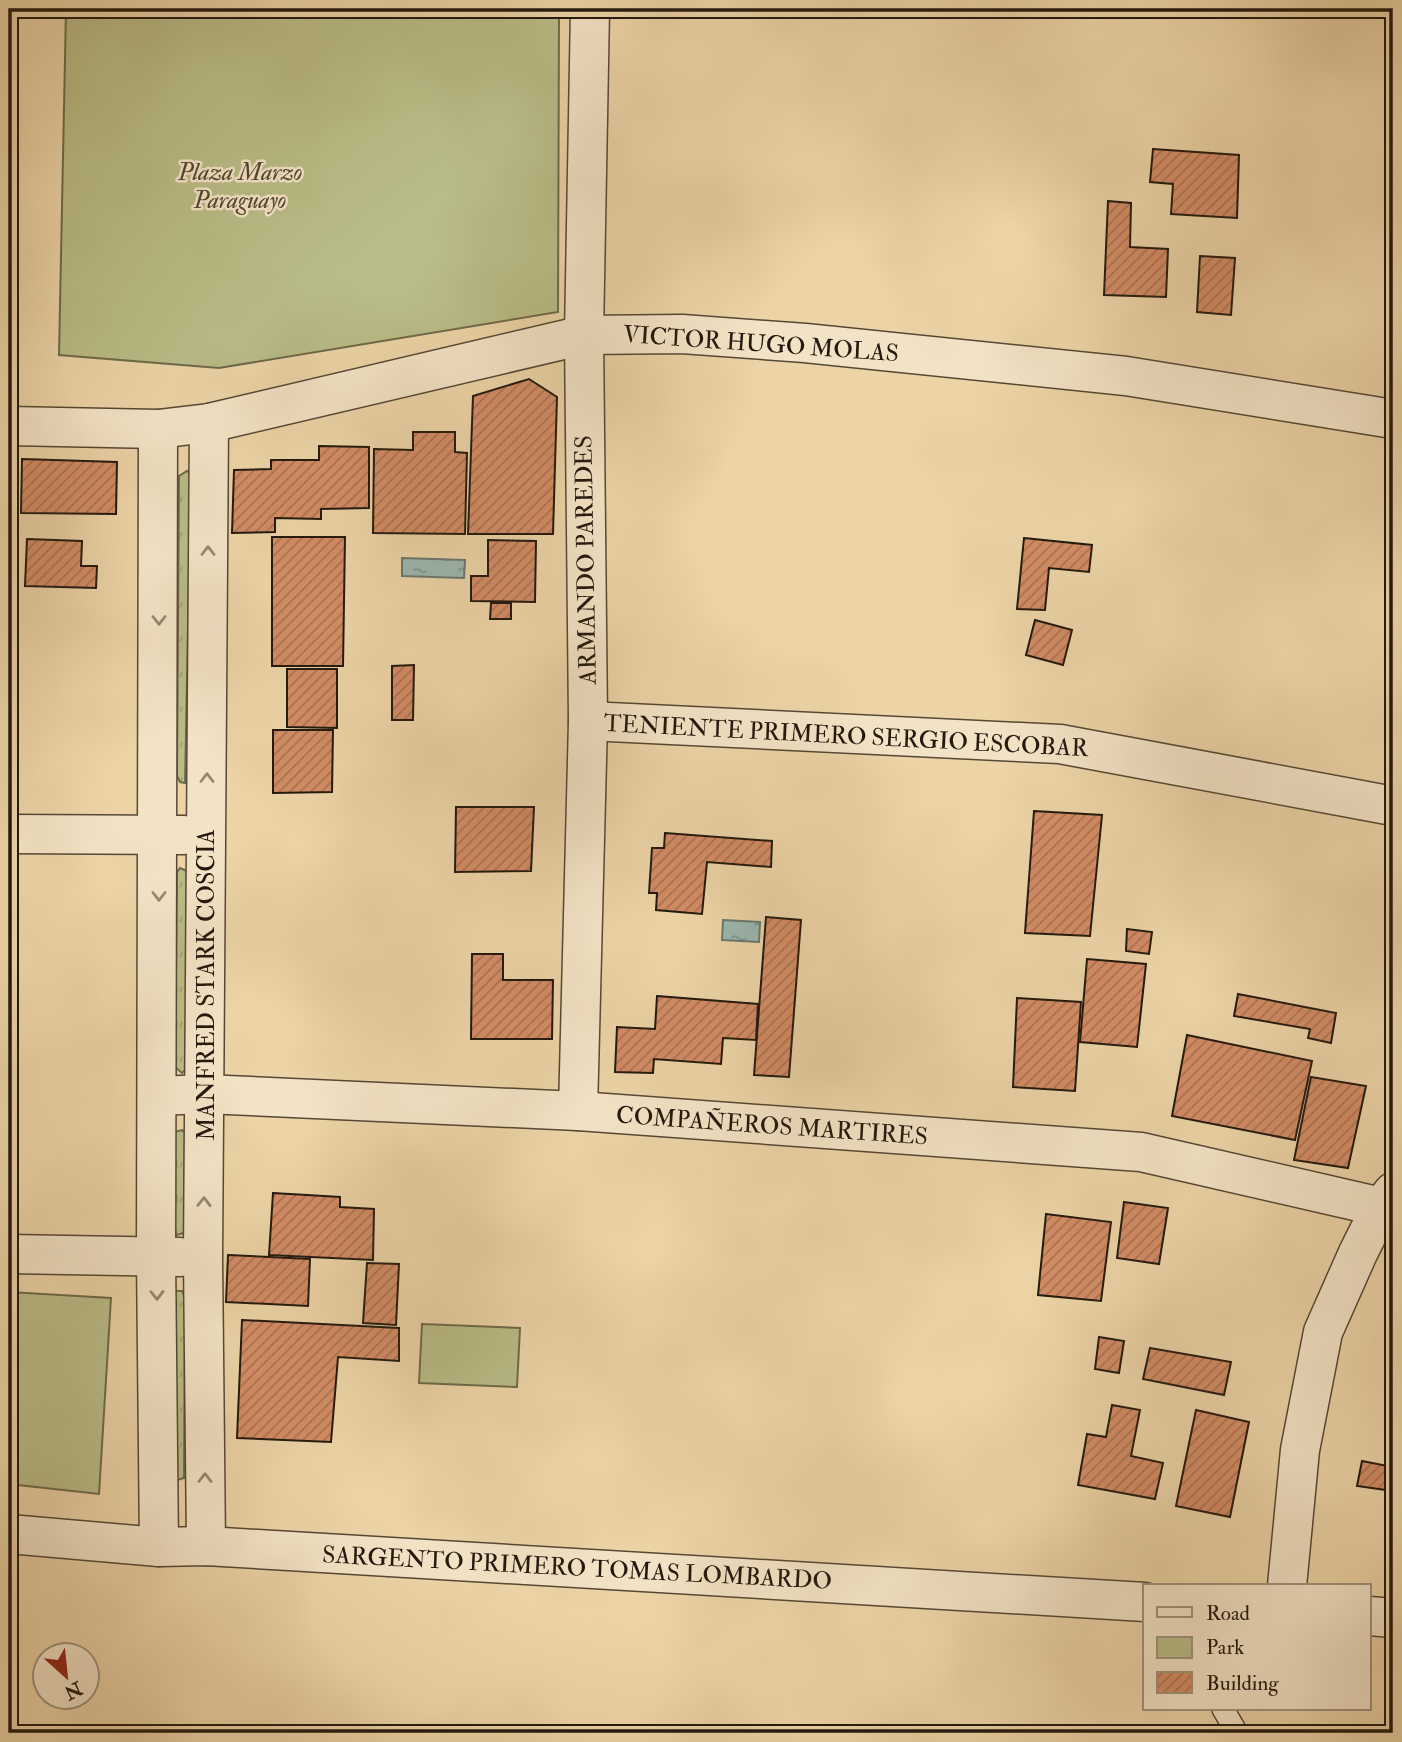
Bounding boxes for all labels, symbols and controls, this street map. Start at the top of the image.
park label: Plaza Marzo Paraguayo [177,157,302,216]
street label: VICTOR HUGO MOLAS [622,319,900,369]
street label: ARMANDO PAREDES [568,435,604,686]
one-way arrow [200,545,216,555]
one-way arrow [151,615,167,625]
street label: TENIENTE PRIMERO SERGIO ESCOBAR [603,708,1090,764]
one-way arrow [199,772,215,783]
street label: MANFRED STARK COSCIA [191,829,222,1141]
one-way arrow [151,891,167,902]
street label: COMPAÑEROS MARTIRES [615,1099,929,1152]
one-way arrow [196,1196,212,1206]
one-way arrow [149,1290,164,1301]
one-way arrow [197,1472,213,1483]
street label: SARGENTO PRIMERO TOMAS LOMBARDO [321,1539,833,1597]
legend [1143,1584,1370,1710]
text: Road [1206,1600,1251,1627]
text: Park [1206,1634,1244,1661]
north arrow [32,1640,102,1710]
text: Building [1206,1670,1279,1697]
text: N [59,1675,87,1705]

